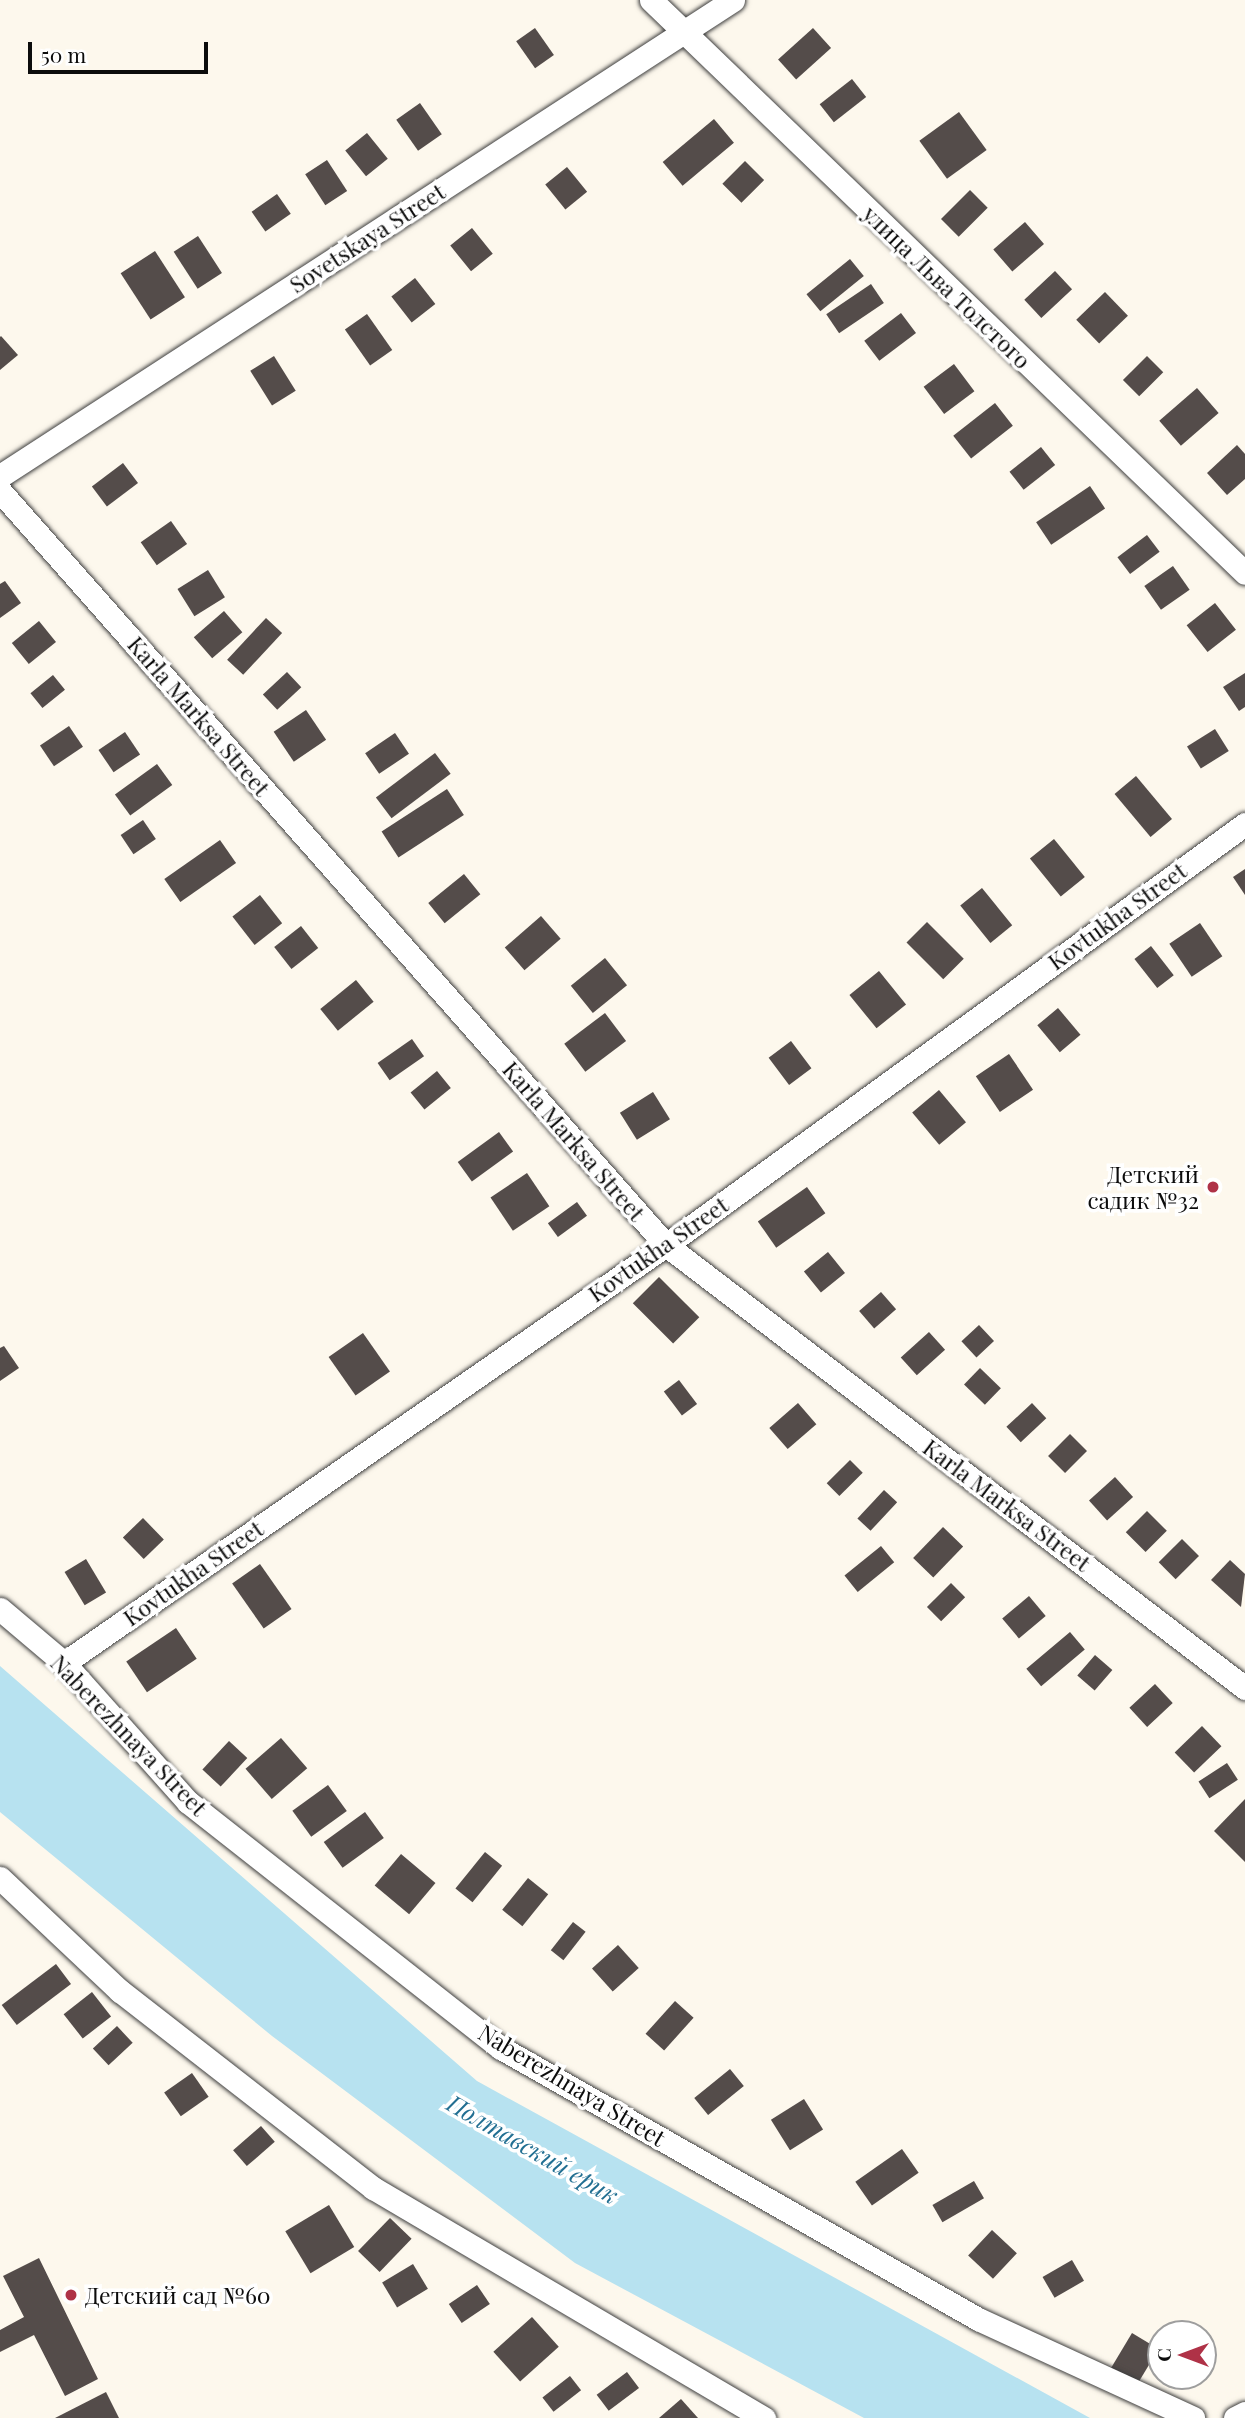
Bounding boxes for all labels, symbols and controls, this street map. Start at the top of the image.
scale bar [32,28,212,72]
text: 50 m [41,40,86,68]
street label: Sovetskaya Street [284,177,450,299]
street label: улица Льва Толстого [857,200,1037,374]
street label: Karla Marksa Street [122,630,276,802]
street label: Kovtukha Street [1042,856,1192,976]
street label: Karla Marksa Street [497,1055,651,1227]
place label: Детский садик №32 [1087,1160,1199,1214]
marker: Детский садик №32 [1205,1179,1221,1195]
street label: Kovtukha Street [583,1190,733,1308]
street label: Karla Marksa Street [918,1433,1096,1577]
street label: Kovtukha Street [118,1514,268,1632]
street label: Naberezhnaya Street [45,1649,213,1821]
street label: Naberezhnaya Street [474,2018,670,2152]
water label: Полтавский ерик [442,2088,624,2210]
place label: Детский сад №60 [85,2281,271,2309]
marker: Детский сад №60 [63,2287,79,2303]
north arrow [1147,2320,1217,2390]
text: С [1150,2348,1176,2362]

